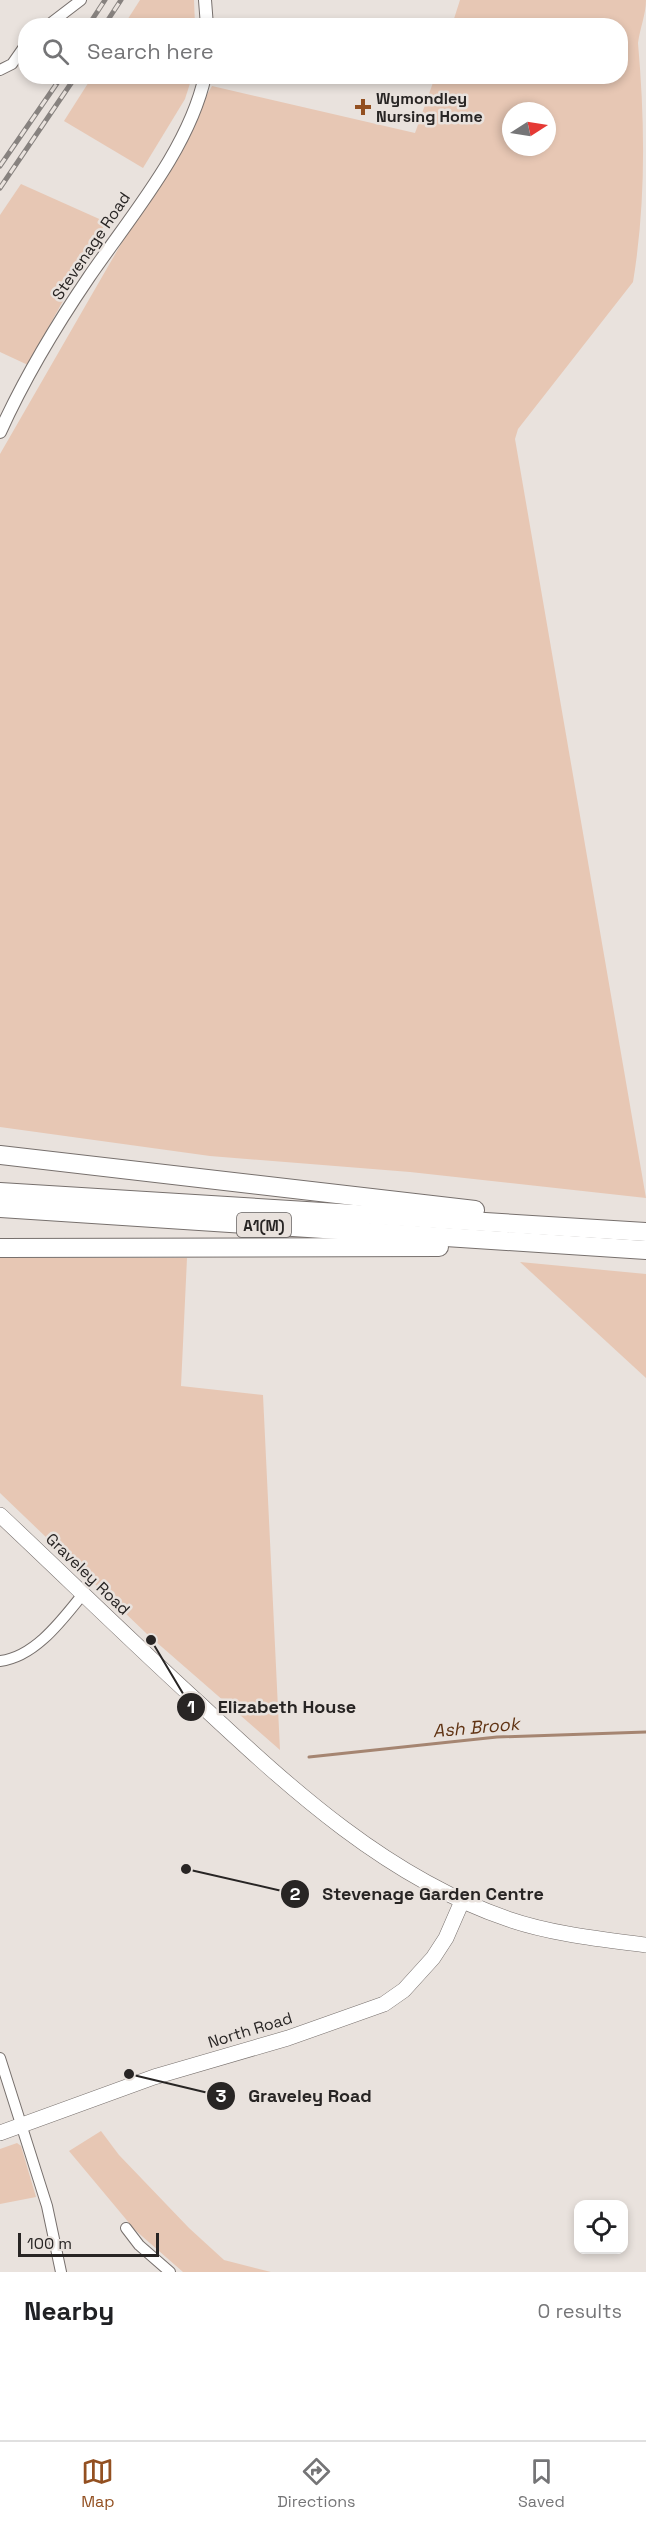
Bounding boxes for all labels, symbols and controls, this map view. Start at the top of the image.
search box [18,18,628,84]
icon: search [39,35,72,68]
text: Search here [87,37,214,65]
place label: Wymondley Nursing Home [376,88,483,127]
marker: Wymondley Nursing Home [354,98,372,116]
north arrow [502,102,556,156]
street label: Stevenage Road [47,188,135,304]
road number: A1(M) [237,1213,291,1237]
street label: Graveley Road [41,1528,135,1620]
callout: Elizabeth House [176,1689,368,1725]
text: 1 [187,1695,195,1718]
text: Elizabeth House [218,1695,356,1718]
water label: Ash Brook [432,1712,523,1742]
callout: Stevenage Garden Centre [280,1876,555,1912]
text: 2 [290,1882,301,1905]
text: Stevenage Garden Centre [322,1882,544,1905]
street label: North Road [205,2007,295,2053]
callout: Graveley Road [206,2078,384,2114]
text: 3 [216,2084,227,2107]
text: Graveley Road [248,2084,372,2107]
map controls [574,2200,628,2254]
button: locate [574,2200,628,2254]
scale bar [18,2230,159,2258]
text: 100 m [27,2233,72,2254]
text: Nearby [24,2294,114,2328]
text: 0 results [538,2298,622,2324]
tab: Map [81,2455,115,2512]
tab: Directions [277,2455,356,2512]
tab: Saved [518,2455,565,2512]

